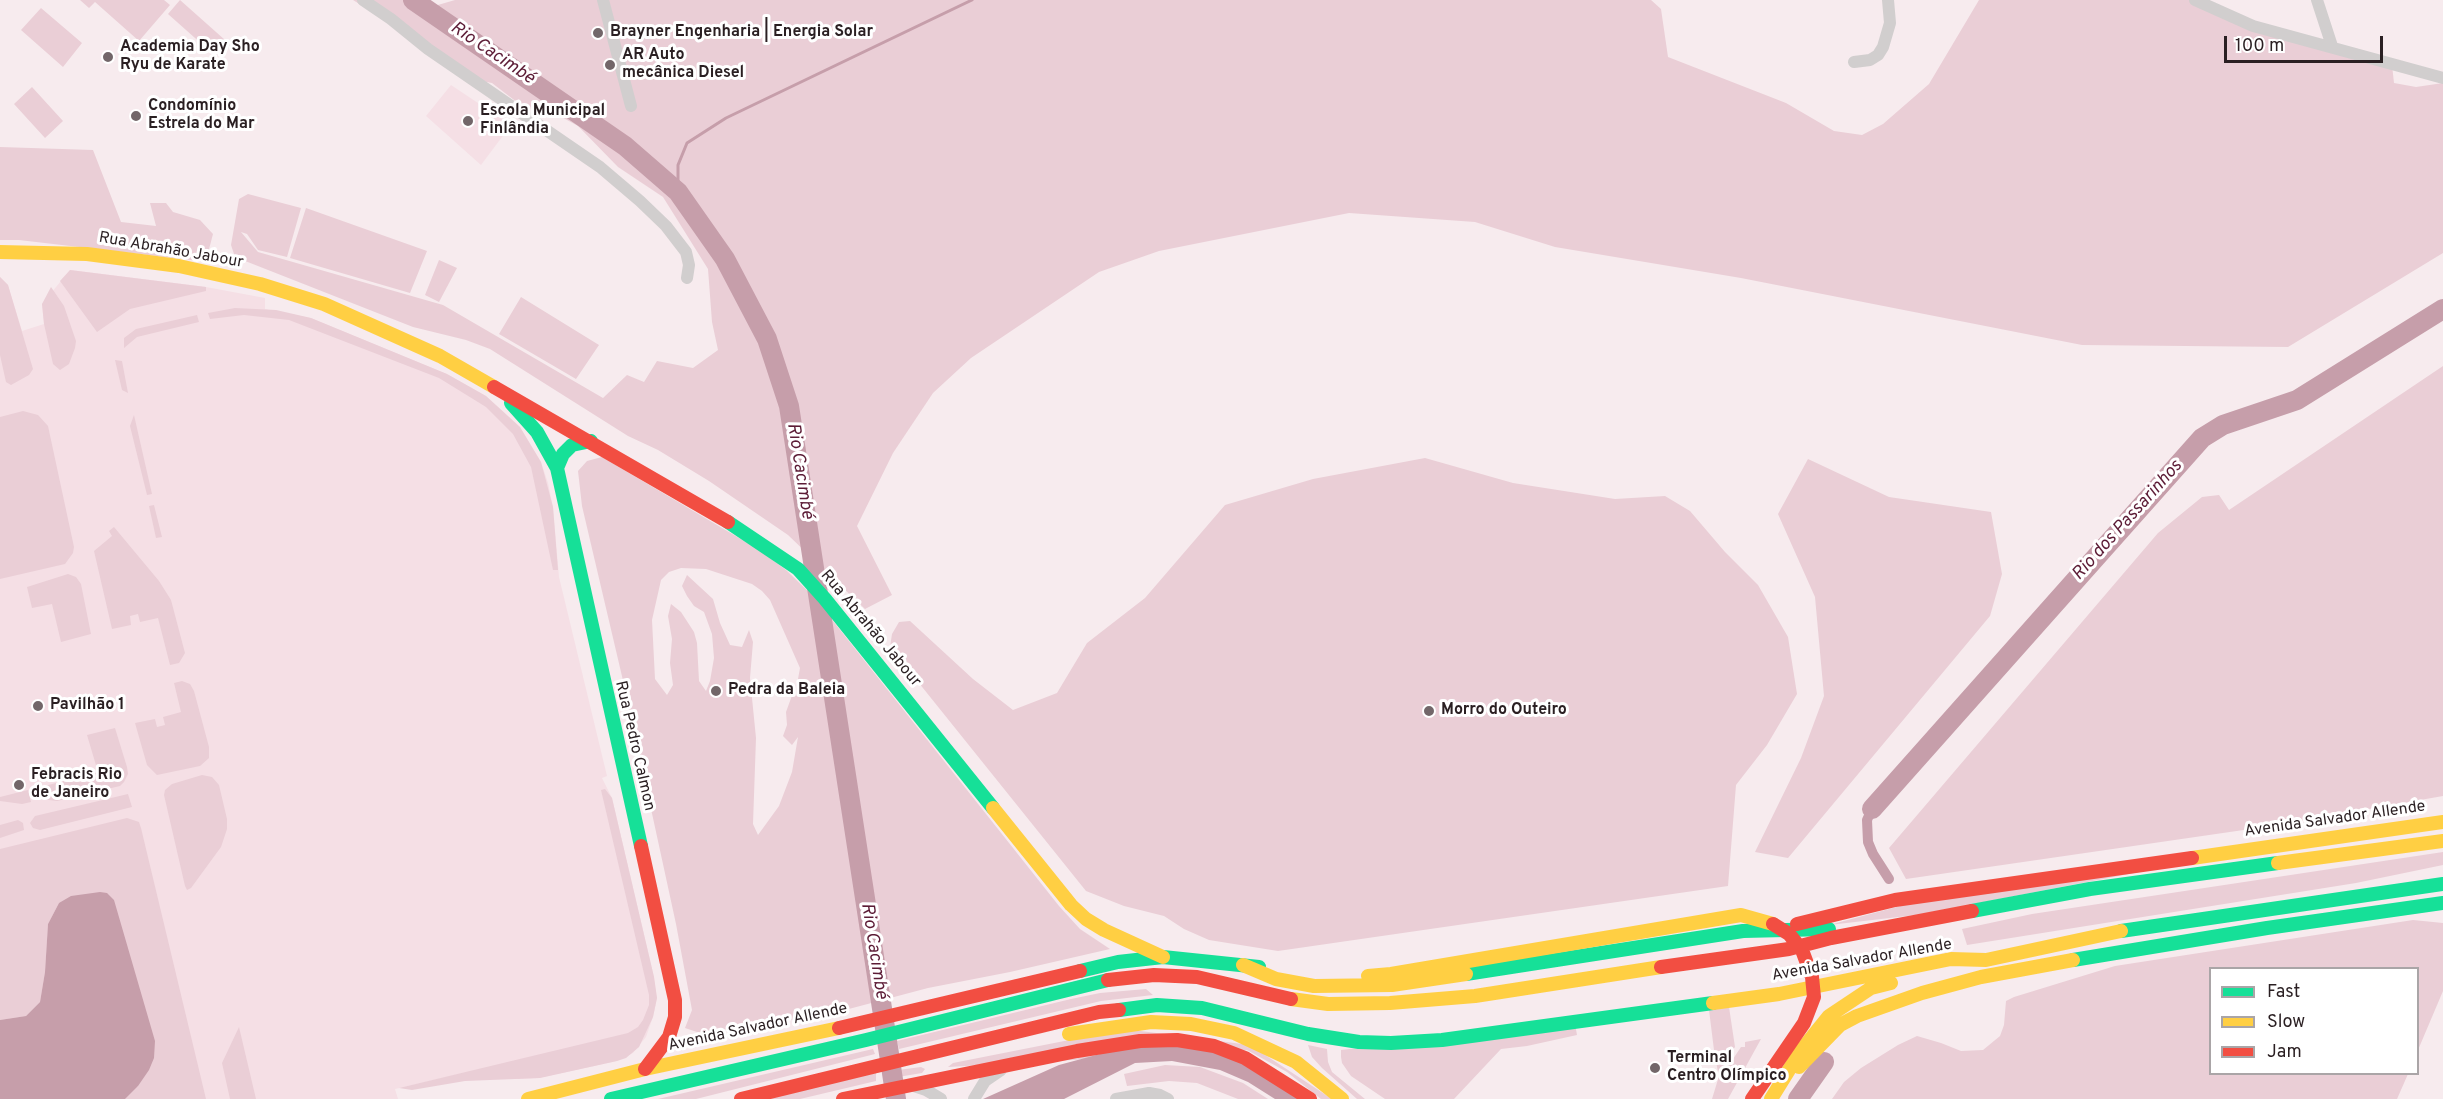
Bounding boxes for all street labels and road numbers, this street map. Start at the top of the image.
street label: Rua Abrahão Jabour [97,229,245,273]
street label: Rua Abrahão Jabour [816,567,924,691]
street label: Rua Pedro Calmon [610,679,658,813]
street label: Avenida Salvador Allende [2243,798,2427,842]
street label: Avenida Salvador Allende [1770,936,1954,986]
street label: Avenida Salvador Allende [667,1000,849,1056]

